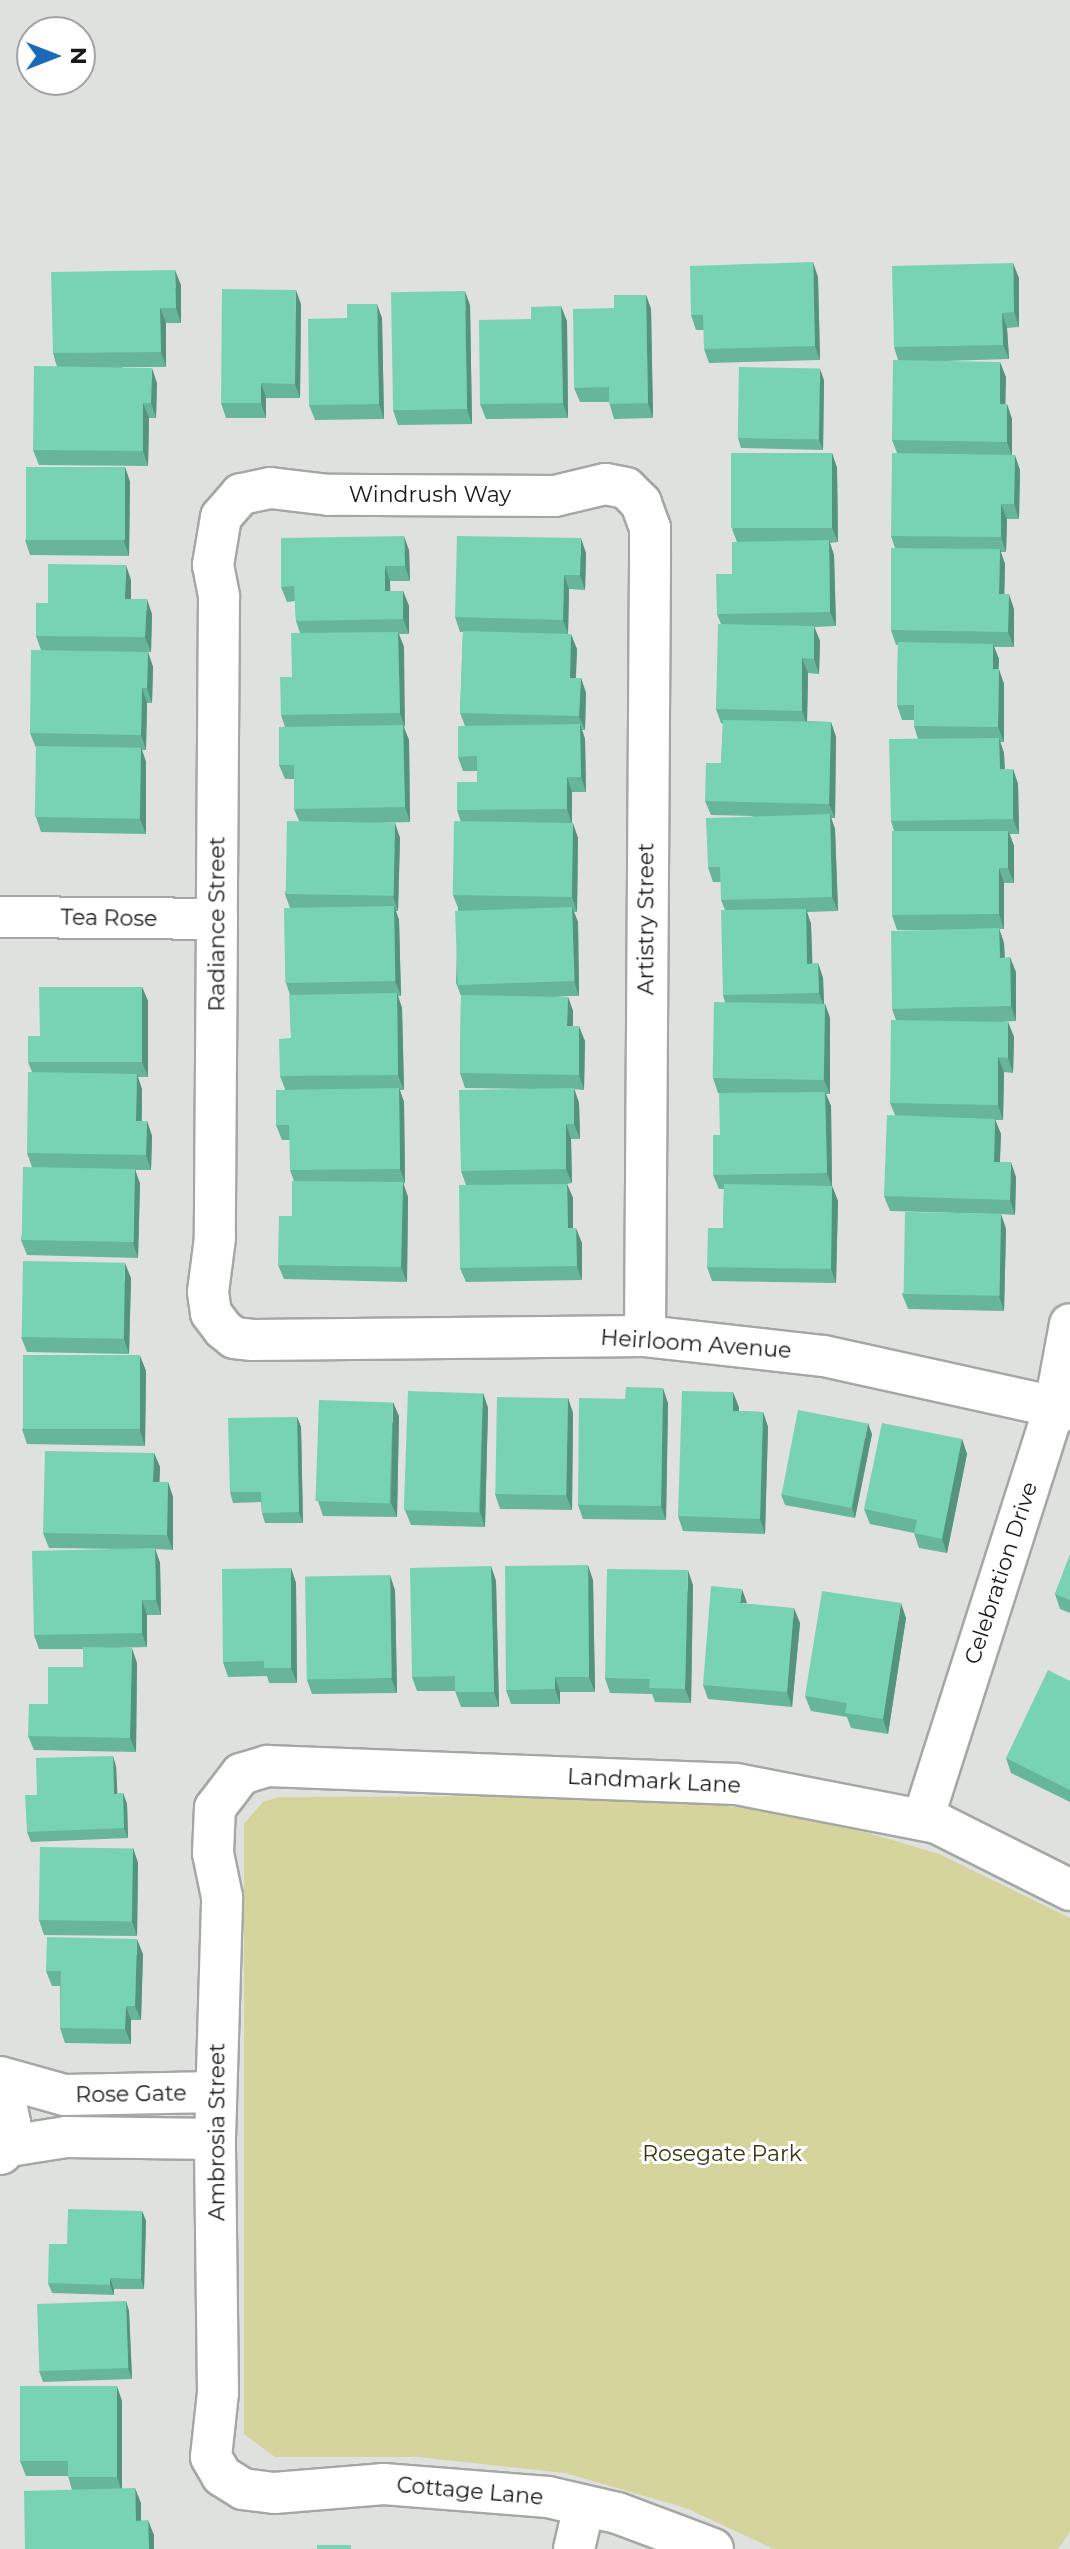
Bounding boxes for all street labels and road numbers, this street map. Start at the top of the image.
street label: Windrush Way [349,482,511,508]
street label: Radiance Street [204,836,230,1012]
street label: Artistry Street [633,843,659,995]
street label: Tea Rose [60,904,158,932]
street label: Heirloom Avenue [600,1324,792,1364]
street label: Celebration Drive [959,1478,1043,1668]
street label: Landmark Lane [567,1763,741,1799]
street label: Ambrosia Street [204,2043,230,2221]
street label: Rose Gate [75,2080,187,2108]
street label: Cottage Lane [396,2471,544,2511]

